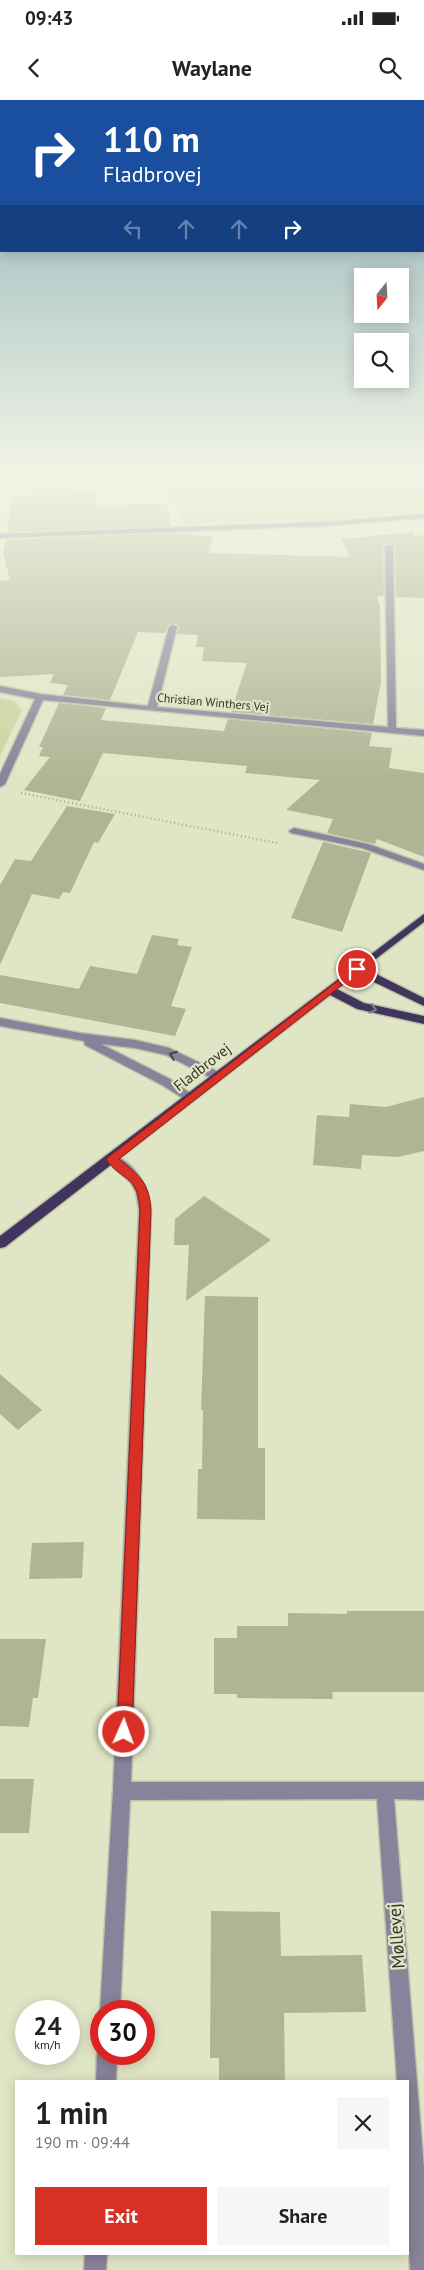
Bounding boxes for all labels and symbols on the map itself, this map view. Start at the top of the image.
north arrow [354,268,409,322]
street label: Christian Winthers Vej [156,690,270,714]
pin [336,948,378,990]
one-way arrow [369,1003,378,1014]
street label: Fladbrovej [170,1039,234,1095]
one-way arrow [169,1050,178,1061]
position arrow [97,1705,149,1757]
street label: Møllevej [382,1902,410,1970]
speed limit sign: 30 [90,2000,155,2065]

